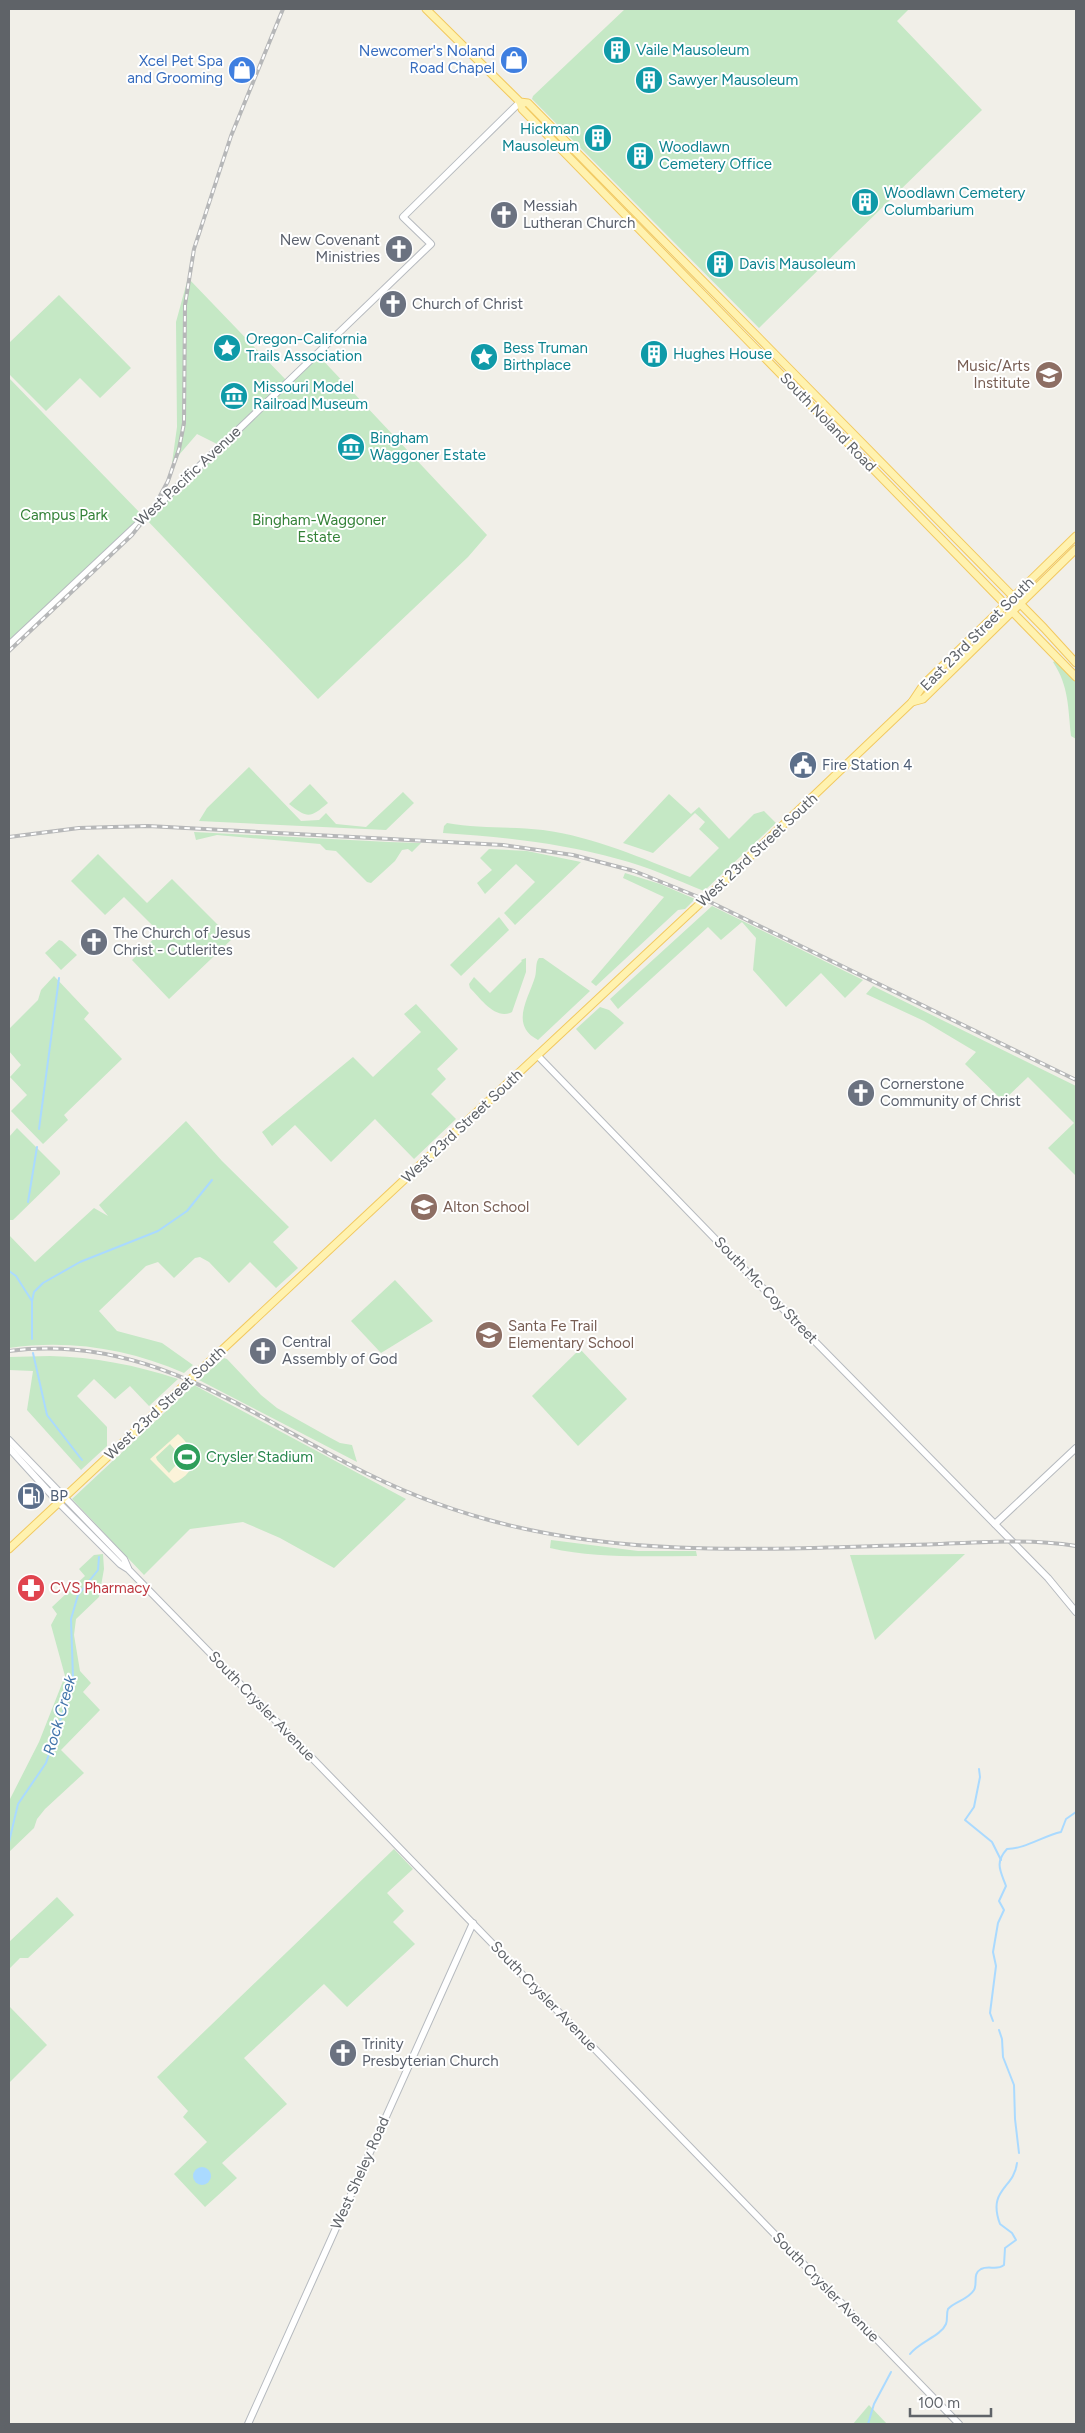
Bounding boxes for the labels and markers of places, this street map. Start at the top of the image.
building icon: Vaile Mausoleum [602,35,632,65]
place label: Vaile Mausoleum [636,41,749,59]
place label: Newcomer's Noland Road Chapel [359,42,495,77]
shop icon: Newcomer's Noland Road Chapel [499,45,529,75]
place label: Xcel Pet Spa and Grooming [127,52,223,87]
shop icon: Xcel Pet Spa and Grooming [227,55,257,85]
building icon: Sawyer Mausoleum [634,65,664,95]
place label: Sawyer Mausoleum [668,71,798,89]
place label: Hickman Mausoleum [502,120,579,155]
building icon: Hickman Mausoleum [583,123,613,153]
place label: Woodlawn Cemetery Office [659,138,772,173]
building icon: Woodlawn Cemetery Office [625,141,655,171]
place label: Woodlawn Cemetery Columbarium [884,184,1026,219]
building icon: Woodlawn Cemetery Columbarium [850,187,880,217]
place label: Messiah Lutheran Church [523,197,635,232]
church icon: Messiah Lutheran Church [489,200,519,230]
place label: New Covenant Ministries [280,231,380,266]
church icon: New Covenant Ministries [384,234,414,264]
building icon: Davis Mausoleum [705,249,735,279]
place label: Davis Mausoleum [739,255,856,273]
church icon: Church of Christ [378,289,408,319]
place label: Church of Christ [412,295,523,313]
place label: Oregon-California Trails Association [246,330,367,365]
place icon: Oregon-California Trails Association [212,333,242,363]
place label: Bess Truman Birthplace [503,339,588,374]
building icon: Hughes House [639,339,669,369]
place icon: Bess Truman Birthplace [469,342,499,372]
place label: Hughes House [673,345,772,363]
place label: Music/Arts Institute [957,357,1030,392]
school or university icon: Music/Arts Institute [1034,360,1064,390]
place label: Missouri Model Railroad Museum [253,378,368,413]
museum icon: Missouri Model Railroad Museum [219,381,249,411]
place label: Bingham Waggoner Estate [370,429,486,464]
museum icon: Bingham Waggoner Estate [336,432,366,462]
public building icon: Fire Station 4 [788,750,818,780]
place label: Fire Station 4 [822,756,912,774]
place label: The Church of Jesus Christ - Cutlerites [113,924,251,959]
church icon: The Church of Jesus Christ - Cutlerites [79,927,109,957]
place label: Cornerstone Community of Christ [880,1075,1021,1110]
church icon: Cornerstone Community of Christ [846,1078,876,1108]
school or university icon: Alton School [409,1192,439,1222]
place label: Alton School [443,1198,529,1216]
place label: Santa Fe Trail Elementary School [508,1317,634,1352]
school or university icon: Santa Fe Trail Elementary School [474,1320,504,1350]
place label: Central Assembly of God [282,1333,398,1368]
church icon: Central Assembly of God [248,1336,278,1366]
sports icon: Crysler Stadium [172,1442,202,1472]
place label: Crysler Stadium [206,1448,313,1466]
fuel station icon: BP [16,1481,46,1511]
place label: BP [50,1487,68,1505]
pharmacy icon: CVS Pharmacy [16,1573,46,1603]
place label: CVS Pharmacy [50,1579,150,1597]
place label: Trinity Presbyterian Church [362,2035,499,2070]
church icon: Trinity Presbyterian Church [328,2038,358,2068]

